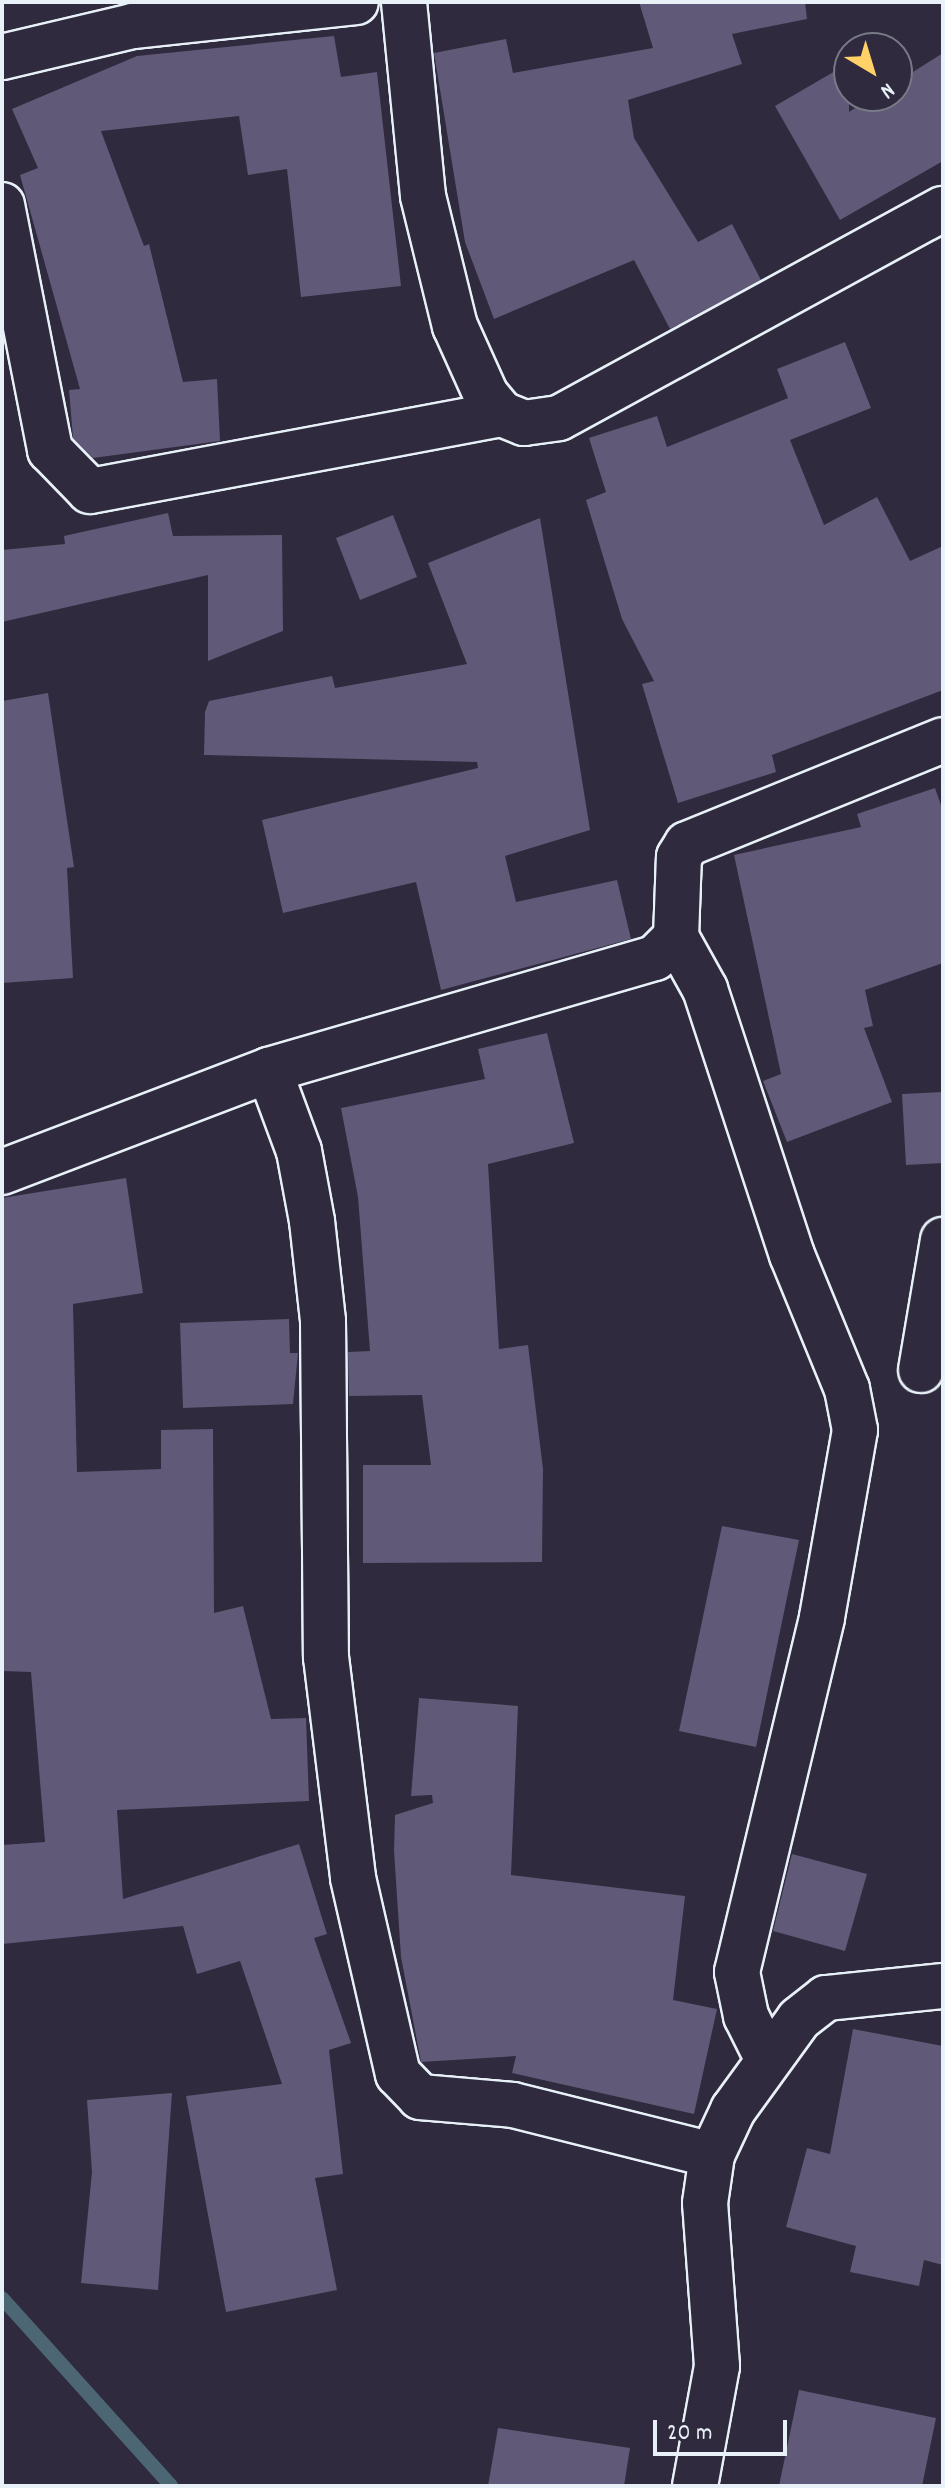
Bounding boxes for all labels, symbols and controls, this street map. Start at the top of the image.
north arrow [833,32,913,112]
text: N [873,74,901,105]
scale bar [657,2404,791,2454]
text: 20 m [667,2417,713,2451]

